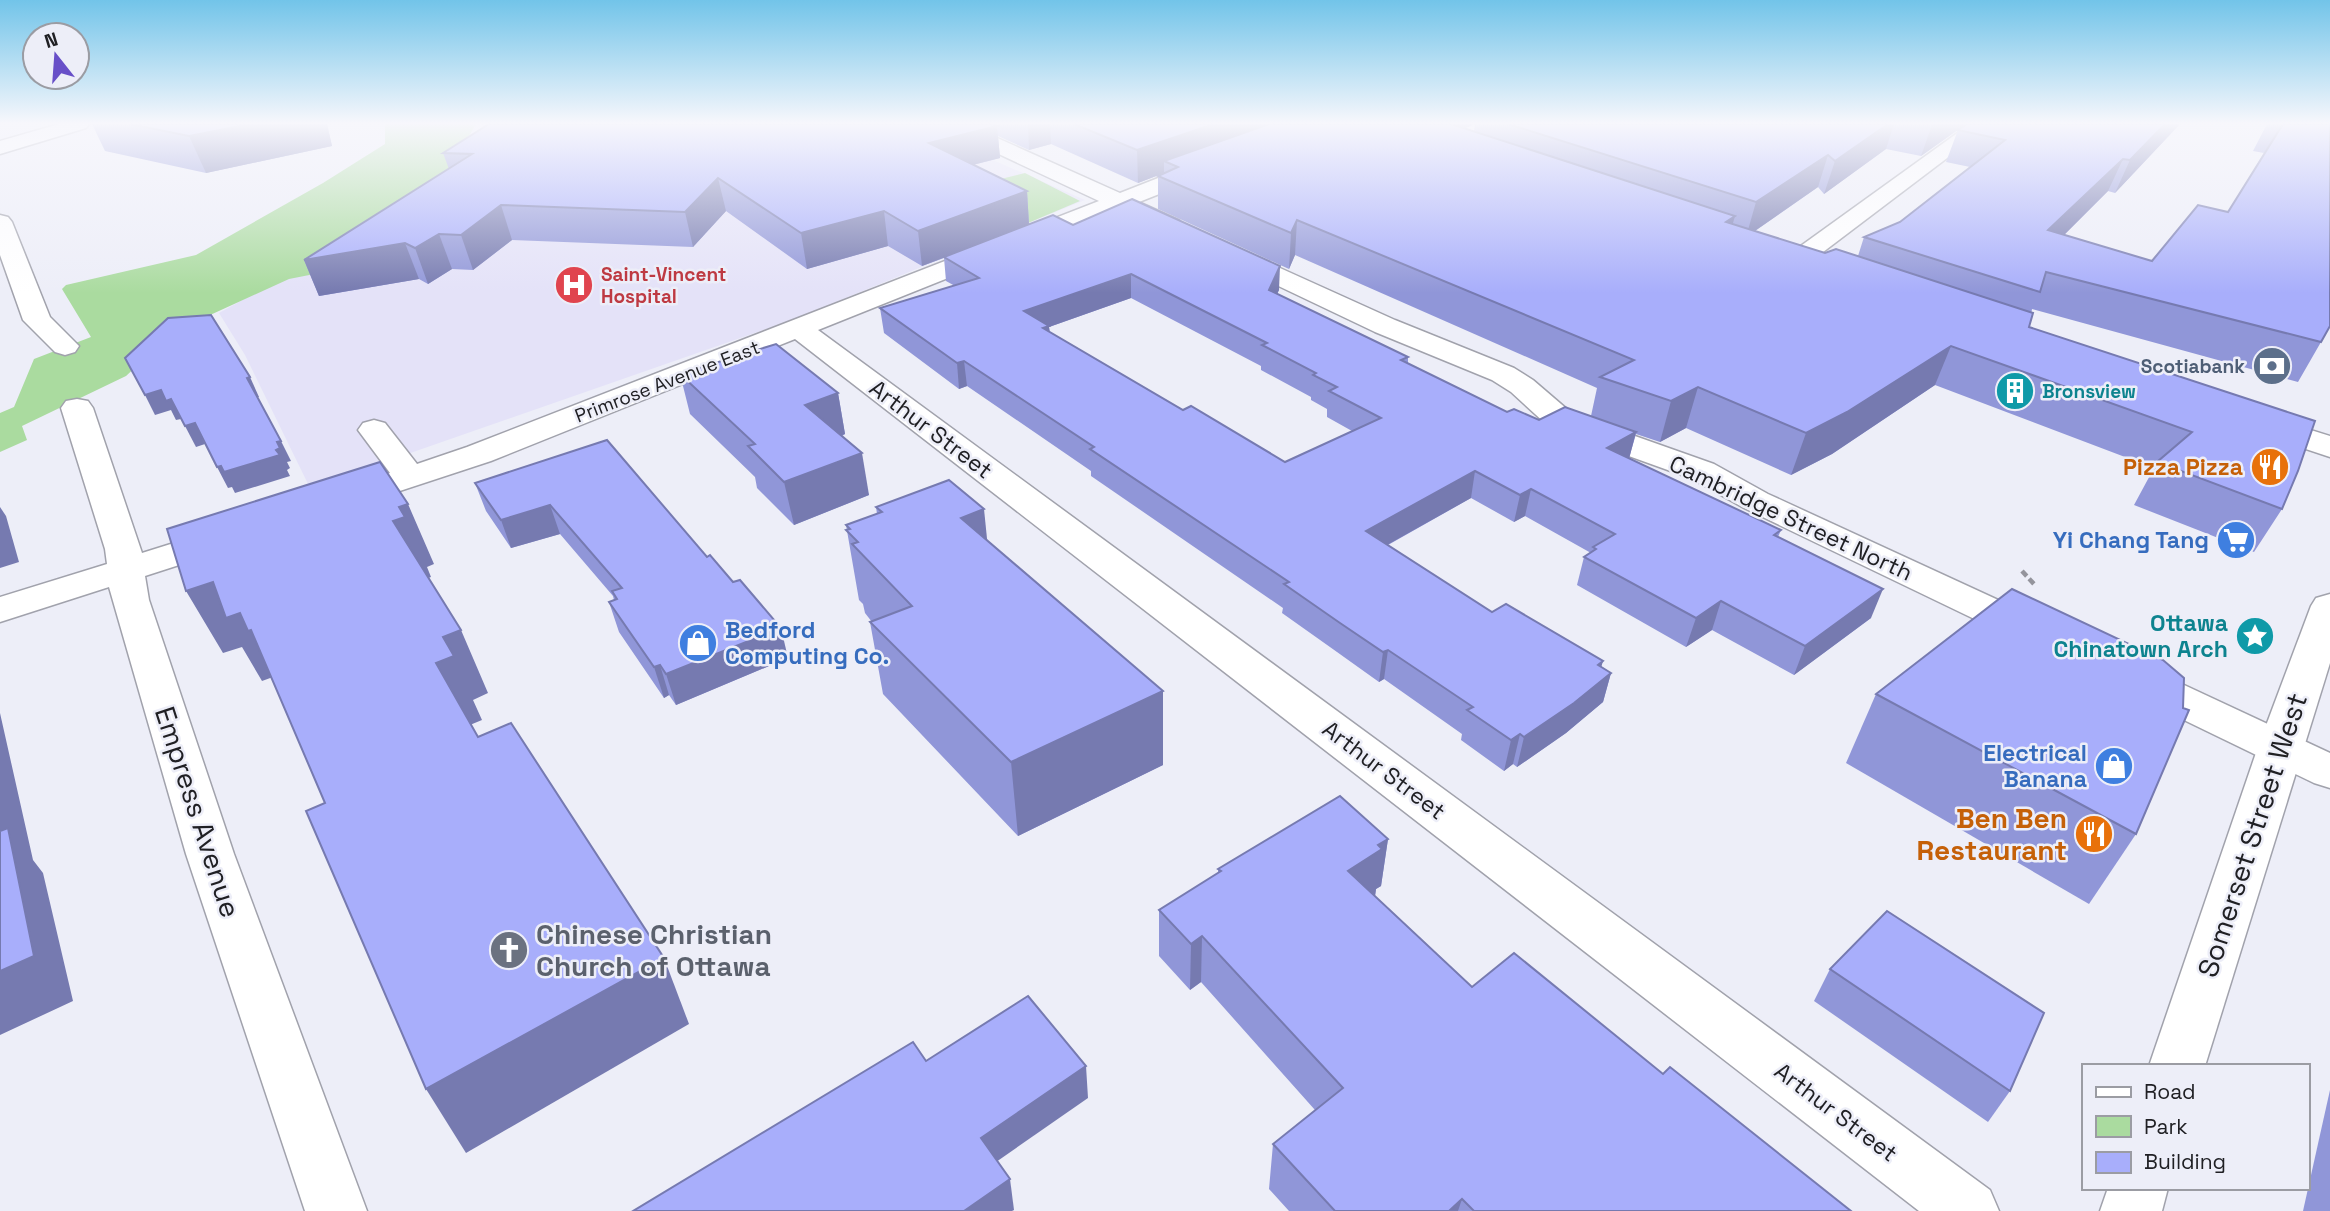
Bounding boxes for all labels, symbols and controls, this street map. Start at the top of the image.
north arrow [21,21,91,91]
text: N [41,26,61,54]
place label: Saint-Vincent Hospital [601,262,727,309]
hospital icon: Saint-Vincent Hospital [553,264,595,306]
street label: Primrose Avenue East [571,335,763,428]
bank icon: Scotiabank [2251,345,2293,387]
place label: Scotiabank [2141,354,2245,379]
building icon: Bronsview [1994,370,2036,412]
street label: Arthur Street [863,373,999,485]
place label: Bronsview [2042,379,2136,404]
restaurant icon: Pizza Pizza [2249,446,2291,488]
street label: Cambridge Street North [1665,448,1917,588]
place label: Pizza Pizza [2123,452,2243,482]
supermarket icon: Yi Chang Tang [2215,519,2257,561]
place label: Yi Chang Tang [2053,525,2209,555]
place label: Ottawa Chinatown Arch [2053,608,2228,664]
place label: Bedford Computing Co. [725,615,889,671]
place icon: Ottawa Chinatown Arch [2234,615,2276,657]
shop icon: Bedford Computing Co. [677,622,719,664]
street label: Somerset Street West [2189,688,2315,982]
street label: Empress Avenue [147,702,249,922]
street label: Arthur Street [1316,714,1452,826]
place label: Electrical Banana [1983,738,2087,794]
shop icon: Electrical Banana [2093,745,2135,787]
place label: Ben Ben Restaurant [1916,800,2067,868]
restaurant icon: Ben Ben Restaurant [2073,813,2115,855]
place label: Chinese Christian Church of Ottawa [536,916,772,984]
church icon: Chinese Christian Church of Ottawa [488,929,530,971]
street label: Arthur Street [1768,1056,1904,1168]
legend [2082,1064,2309,1190]
text: Road [2144,1078,2196,1105]
text: Park [2144,1113,2188,1140]
text: Building [2144,1148,2226,1175]

